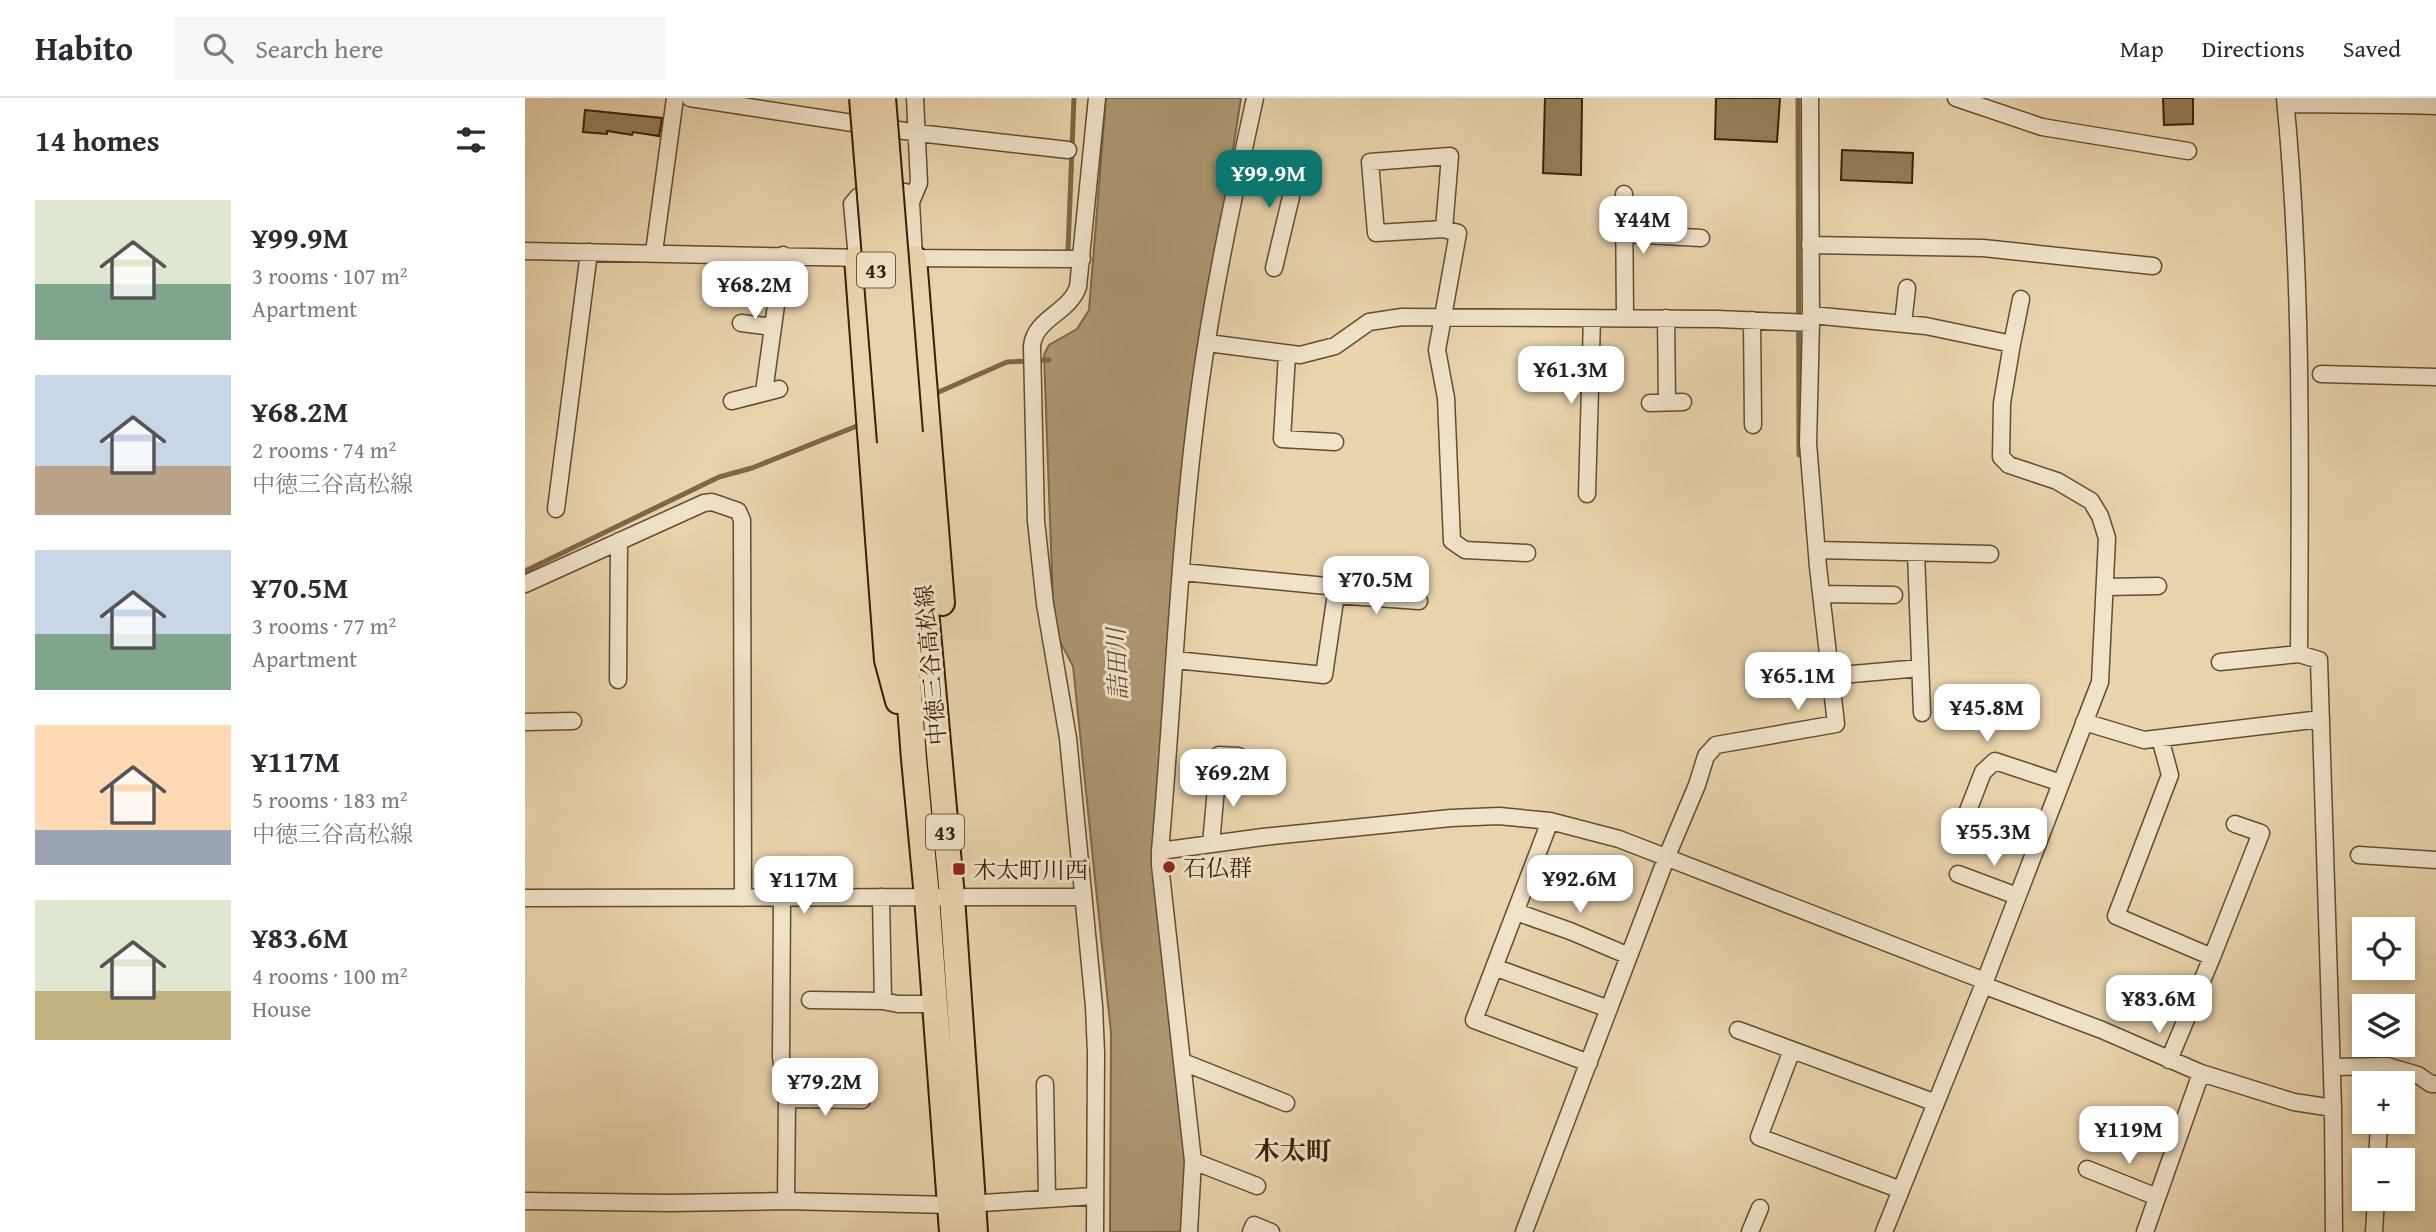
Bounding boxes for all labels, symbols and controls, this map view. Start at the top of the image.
search box [175,17,665,80]
text: Habito [35,24,133,72]
icon: search [199,29,237,67]
text: Search here [255,29,383,68]
text: Map [2120,31,2164,66]
text: Directions [2202,31,2305,66]
text: Saved [2343,31,2401,66]
text: 14 homes [35,118,160,162]
icon: filters [452,121,490,159]
pin: ¥99.9M [1212,150,1326,210]
text: ¥99.9M [1232,156,1306,189]
pin: ¥44M [1602,197,1684,256]
text: ¥44M [1615,202,1671,235]
text: ¥99.9M [252,215,348,259]
icon: home [91,228,175,312]
road number: 43 [857,252,895,288]
text: 3 rooms · 107 m² [252,259,407,292]
pin: ¥68.2M [698,262,812,321]
text: ¥68.2M [718,267,792,300]
text: Apartment [252,292,357,325]
pin: ¥61.3M [1514,346,1628,406]
text: ¥61.3M [1534,352,1608,385]
text: ¥68.2M [252,389,348,433]
icon: home [91,403,175,487]
text: 2 rooms · 74 m² [252,433,396,466]
text: 中徳三谷高松線 [252,467,413,500]
pin: ¥70.5M [1319,556,1433,616]
text: ¥70.5M [1339,562,1413,595]
text: ¥70.5M [252,565,348,609]
icon: home [91,578,175,662]
street label: 中徳三谷高松線 [907,583,953,747]
text: 3 rooms · 77 m² [252,609,396,642]
water label: 詰田川 [1098,624,1136,701]
text: Apartment [252,642,357,675]
pin: ¥65.1M [1741,652,1855,712]
text: ¥65.1M [1761,658,1835,691]
pin: ¥45.8M [1930,684,2044,744]
text: ¥45.8M [1950,690,2024,723]
text: ¥117M [252,739,340,783]
pin: ¥69.2M [1176,750,1290,809]
icon: home [91,753,175,837]
text: ¥69.2M [1196,755,1270,788]
text: 5 rooms · 183 m² [252,783,407,816]
pin: ¥55.3M [1937,808,2051,868]
road number: 43 [926,814,964,850]
text: ¥55.3M [1957,814,2031,847]
text: 中徳三谷高松線 [252,817,413,850]
place label: 石仏群 [1183,851,1252,884]
place label: 木太町川西 [973,853,1088,886]
pin: ¥117M [755,856,853,916]
pin: ¥92.6M [1523,856,1637,915]
marker: 石仏群 [1161,859,1177,875]
marker: 木太町川西 [951,861,967,877]
text: ¥92.6M [1543,861,1617,894]
text: ¥117M [770,862,838,895]
text: ¥83.6M [252,915,348,959]
map controls [2352,917,2415,1211]
button: locate [2352,917,2415,980]
icon: home [91,928,175,1012]
text: 4 rooms · 100 m² [252,959,407,992]
pin: ¥83.6M [2102,976,2216,1035]
text: ¥83.6M [2122,981,2196,1014]
text: House [252,992,311,1025]
button: layers [2352,994,2415,1057]
pin: ¥79.2M [768,1058,882,1118]
text: ¥79.2M [788,1064,862,1097]
button: + [2352,1071,2415,1134]
pin: ¥119M [2080,1107,2178,1166]
text: ¥119M [2095,1112,2163,1145]
district label: 木太町 [1254,1131,1332,1170]
button: − [2352,1148,2415,1211]

